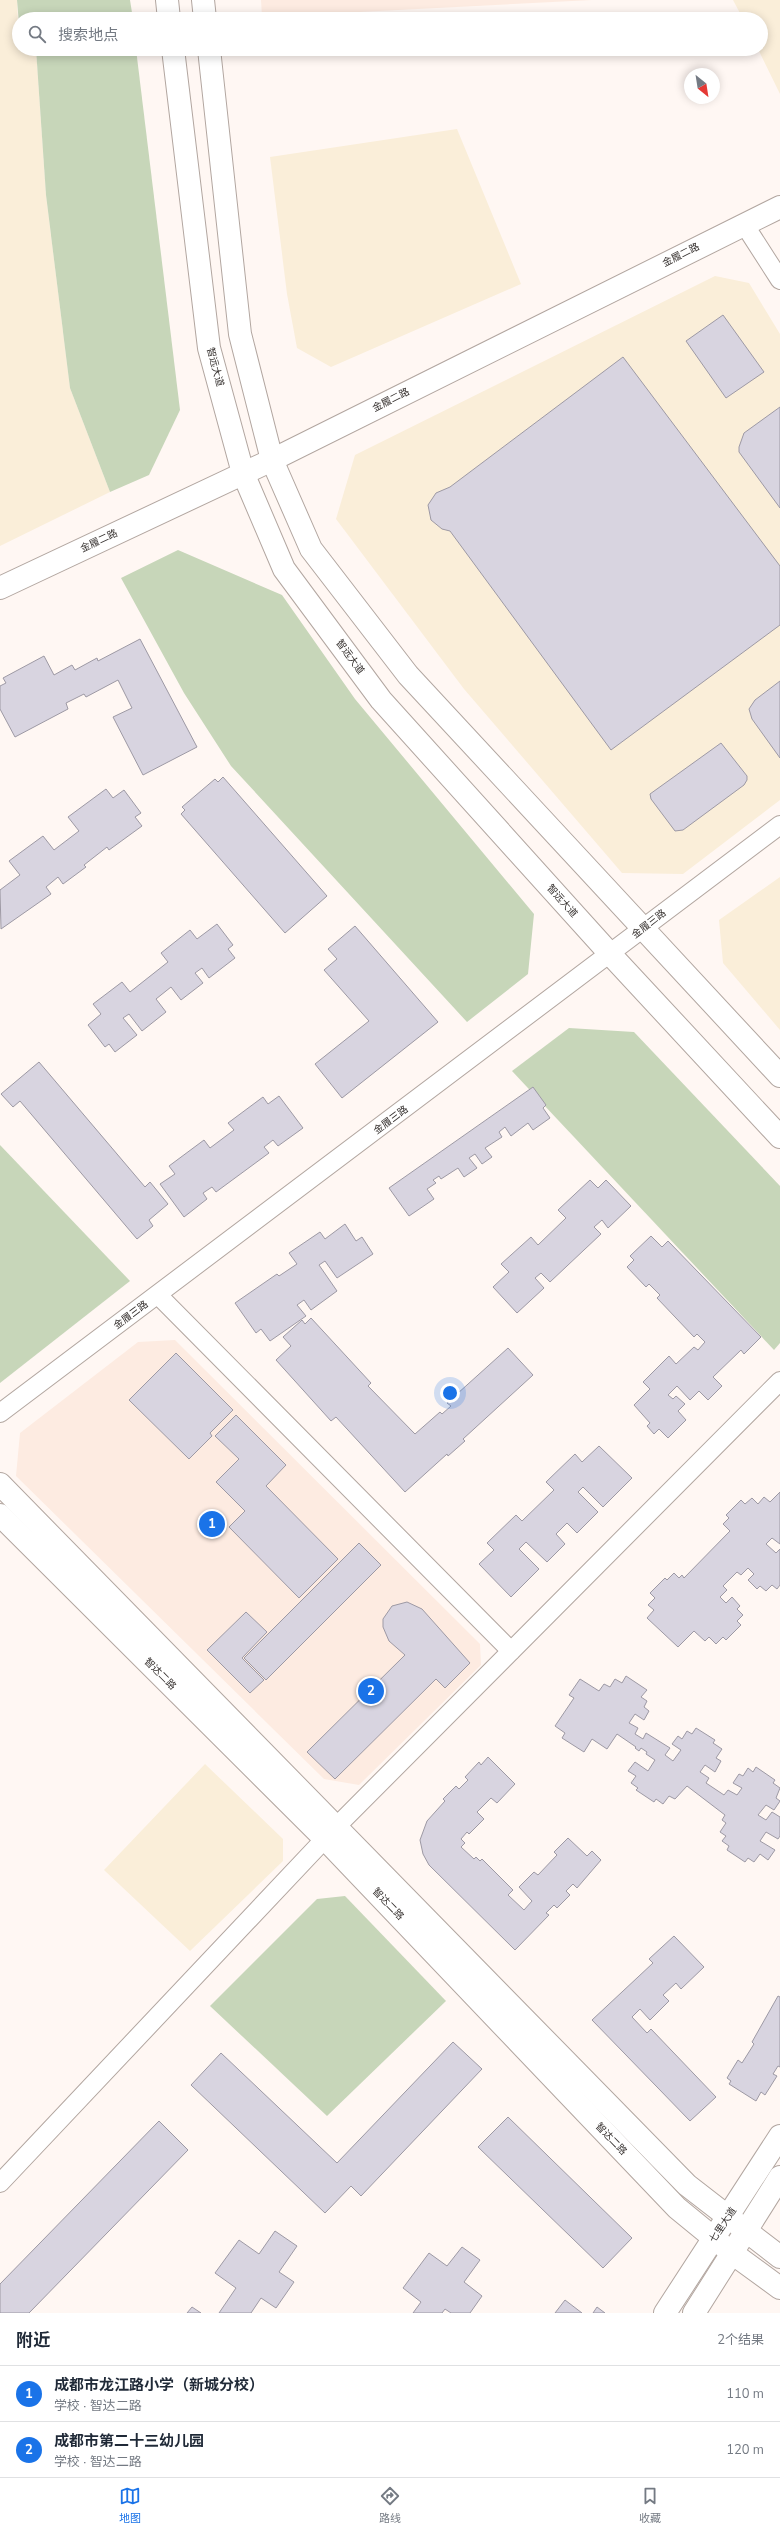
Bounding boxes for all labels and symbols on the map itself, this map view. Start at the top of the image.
north arrow [684,68,720,104]
street label: 金履二路 [660,240,702,270]
street label: 智远大道 [203,346,227,388]
street label: 金履二路 [370,385,412,415]
street label: 金履二路 [78,526,120,556]
street label: 智远大道 [333,637,367,677]
street label: 智远大道 [543,881,581,921]
street label: 金履三路 [629,906,669,942]
street label: 金履三路 [371,1102,411,1138]
street label: 金履三路 [111,1297,151,1333]
your location [440,1383,460,1403]
pin: 1 [199,1509,225,1539]
street label: 智达二路 [141,1655,179,1693]
pin: 2 [358,1676,384,1706]
street label: 智达二路 [369,1885,407,1923]
street label: 智达二路 [592,2120,630,2158]
street label: 七里大道 [706,2205,740,2245]

